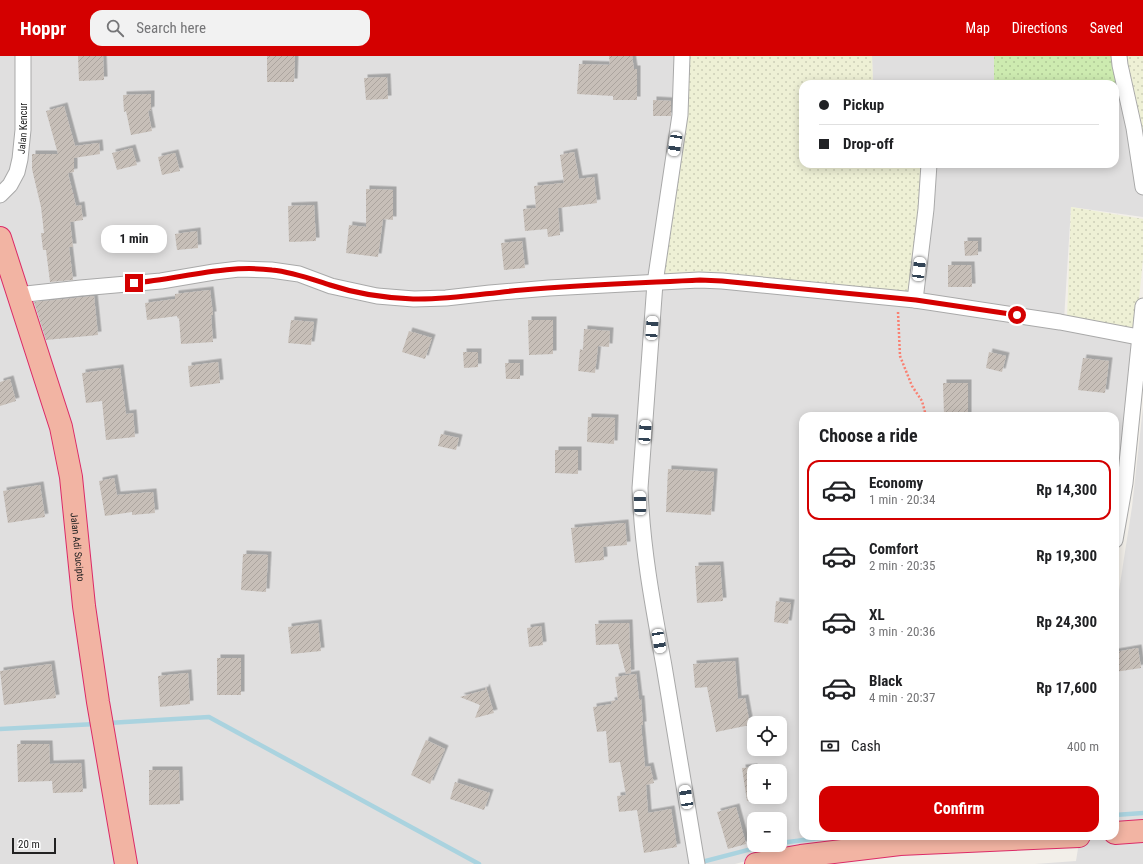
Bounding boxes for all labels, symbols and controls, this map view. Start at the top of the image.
search box [90,10,370,46]
text: Hoppr [20,17,66,40]
icon: search [104,17,126,39]
text: Search here [136,19,206,37]
text: Map [966,20,990,36]
text: Directions [1012,20,1068,36]
text: Saved [1090,20,1123,36]
text: Pickup [843,96,884,114]
street label: Jalan Kencur [16,103,29,155]
car [667,131,683,157]
text: Drop-off [843,135,894,153]
callout: 1 min [101,225,167,253]
text: 1 min [120,231,148,246]
car [912,256,926,282]
route end [125,274,143,292]
route start [1008,306,1026,324]
car [645,316,659,340]
car [638,420,652,444]
text: Choose a ride [819,425,918,446]
icon: car [821,472,857,508]
text: Economy [869,474,923,492]
text: Rp 14,300 [1036,481,1097,499]
car [634,491,646,515]
text: 1 min · 20:34 [869,492,935,507]
street label: Jalan Adi Sucipto [69,512,86,582]
icon: car [821,538,857,574]
text: Comfort [869,540,918,558]
text: Rp 19,300 [1036,547,1097,565]
text: 2 min · 20:35 [869,558,935,573]
icon: car [821,604,857,640]
text: XL [869,606,885,624]
text: Rp 24,300 [1036,613,1097,631]
text: 3 min · 20:36 [869,624,935,639]
car [651,628,667,654]
icon: car [821,670,857,706]
text: Black [869,672,902,690]
text: Rp 17,600 [1036,679,1097,697]
text: 4 min · 20:37 [869,690,935,705]
map controls [747,716,787,852]
button: locate [747,716,787,756]
icon: cash [819,735,841,757]
text: Cash [851,737,881,755]
text: 400 m [1067,739,1099,754]
button: + [747,764,787,804]
car [678,784,694,810]
button: Confirm [819,786,1099,832]
button: − [747,812,787,852]
scale bar [12,836,56,855]
text: 20 m [18,838,40,851]

